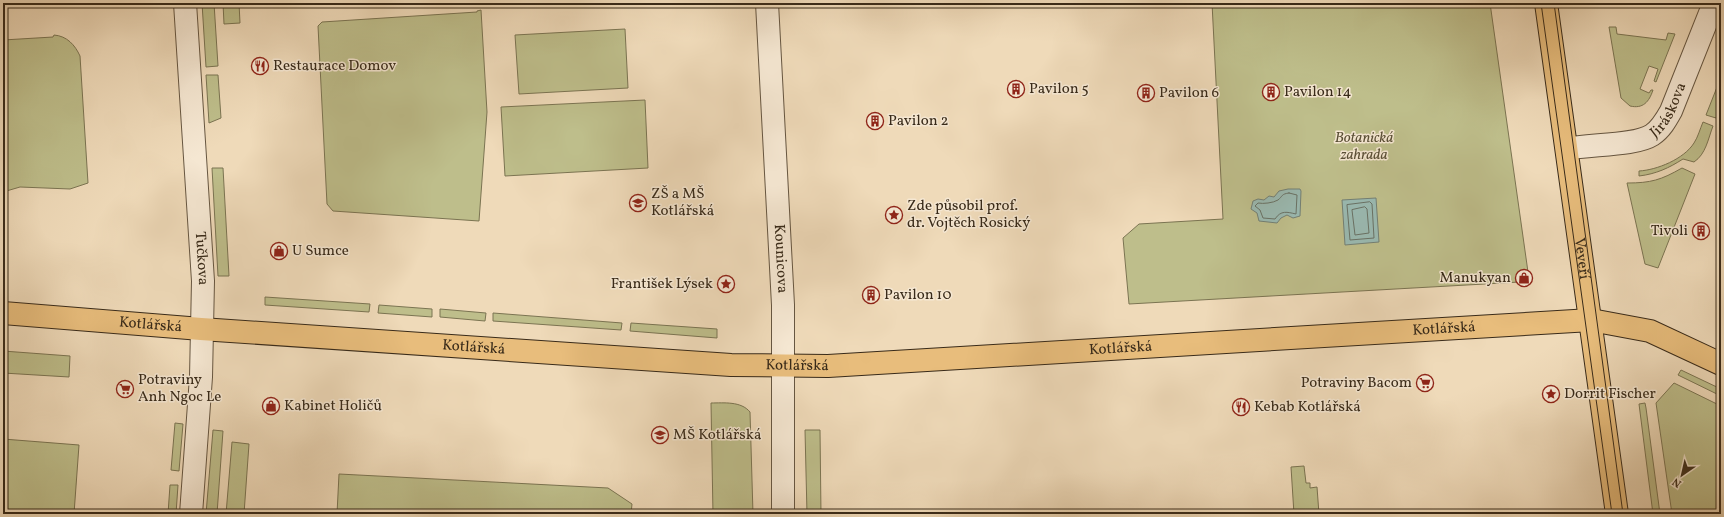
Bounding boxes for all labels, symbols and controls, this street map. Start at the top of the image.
restaurant icon: Restaurace Domov [250,56,270,76]
place label: Restaurace Domov [273,56,396,77]
building icon: Pavilon 5 [1006,79,1026,99]
place label: Pavilon 5 [1029,79,1089,100]
street label: Jiráskova [1646,79,1692,143]
building icon: Pavilon 14 [1261,82,1281,102]
place label: Pavilon 14 [1284,82,1351,103]
building icon: Pavilon 6 [1136,83,1156,103]
place label: Pavilon 6 [1159,83,1219,104]
building icon: Pavilon 2 [865,111,885,131]
place label: Pavilon 2 [888,111,949,132]
park label: Botanická zahrada [1335,128,1393,166]
place label: ZŠ a MŠ Kotlářská [651,184,714,222]
school or university icon: ZŠ a MŠ Kotlářská [628,193,648,213]
place label: Zde působil prof. dr. Vojtěch Rosický [907,196,1030,234]
place icon: Zde působil prof. dr. Vojtěch Rosický [884,205,904,225]
place label: Tivoli [1651,221,1688,242]
building icon: Tivoli [1691,221,1711,241]
street label: Kounicova [768,223,793,294]
street label: Tučkova [189,231,214,286]
street label: Veveří [1568,237,1595,281]
shop icon: U Sumce [269,241,289,261]
place label: U Sumce [292,241,349,262]
place label: Manukyan [1439,268,1511,289]
shop icon: Manukyan [1514,268,1534,288]
place label: František Lýsek [611,274,713,295]
place icon: František Lýsek [716,274,736,294]
building icon: Pavilon 10 [861,285,881,305]
place label: Pavilon 10 [884,285,951,306]
street label: Kotlářská [118,312,183,338]
street label: Kotlářská [1412,316,1476,341]
street label: Kotlářská [441,335,506,360]
street label: Kotlářská [1088,336,1153,361]
street label: Kotlářská [765,355,829,377]
place label: Potraviny Anh Ngoc Le [138,370,221,408]
place label: Potraviny Bacom [1301,373,1412,394]
supermarket icon: Potraviny Bacom [1415,373,1435,393]
supermarket icon: Potraviny Anh Ngoc Le [115,379,135,399]
place icon: Dorrit Fischer [1541,384,1561,404]
place label: Dorrit Fischer [1564,384,1656,405]
shop icon: Kabinet Holičů [261,396,281,416]
place label: Kabinet Holičů [284,396,382,417]
restaurant icon: Kebab Kotlářská [1231,397,1251,417]
place label: Kebab Kotlářská [1254,397,1361,418]
school or university icon: MŠ Kotlářská [650,425,670,445]
place label: MŠ Kotlářská [673,425,761,446]
north arrow [1662,455,1702,495]
text: N [1670,474,1685,491]

